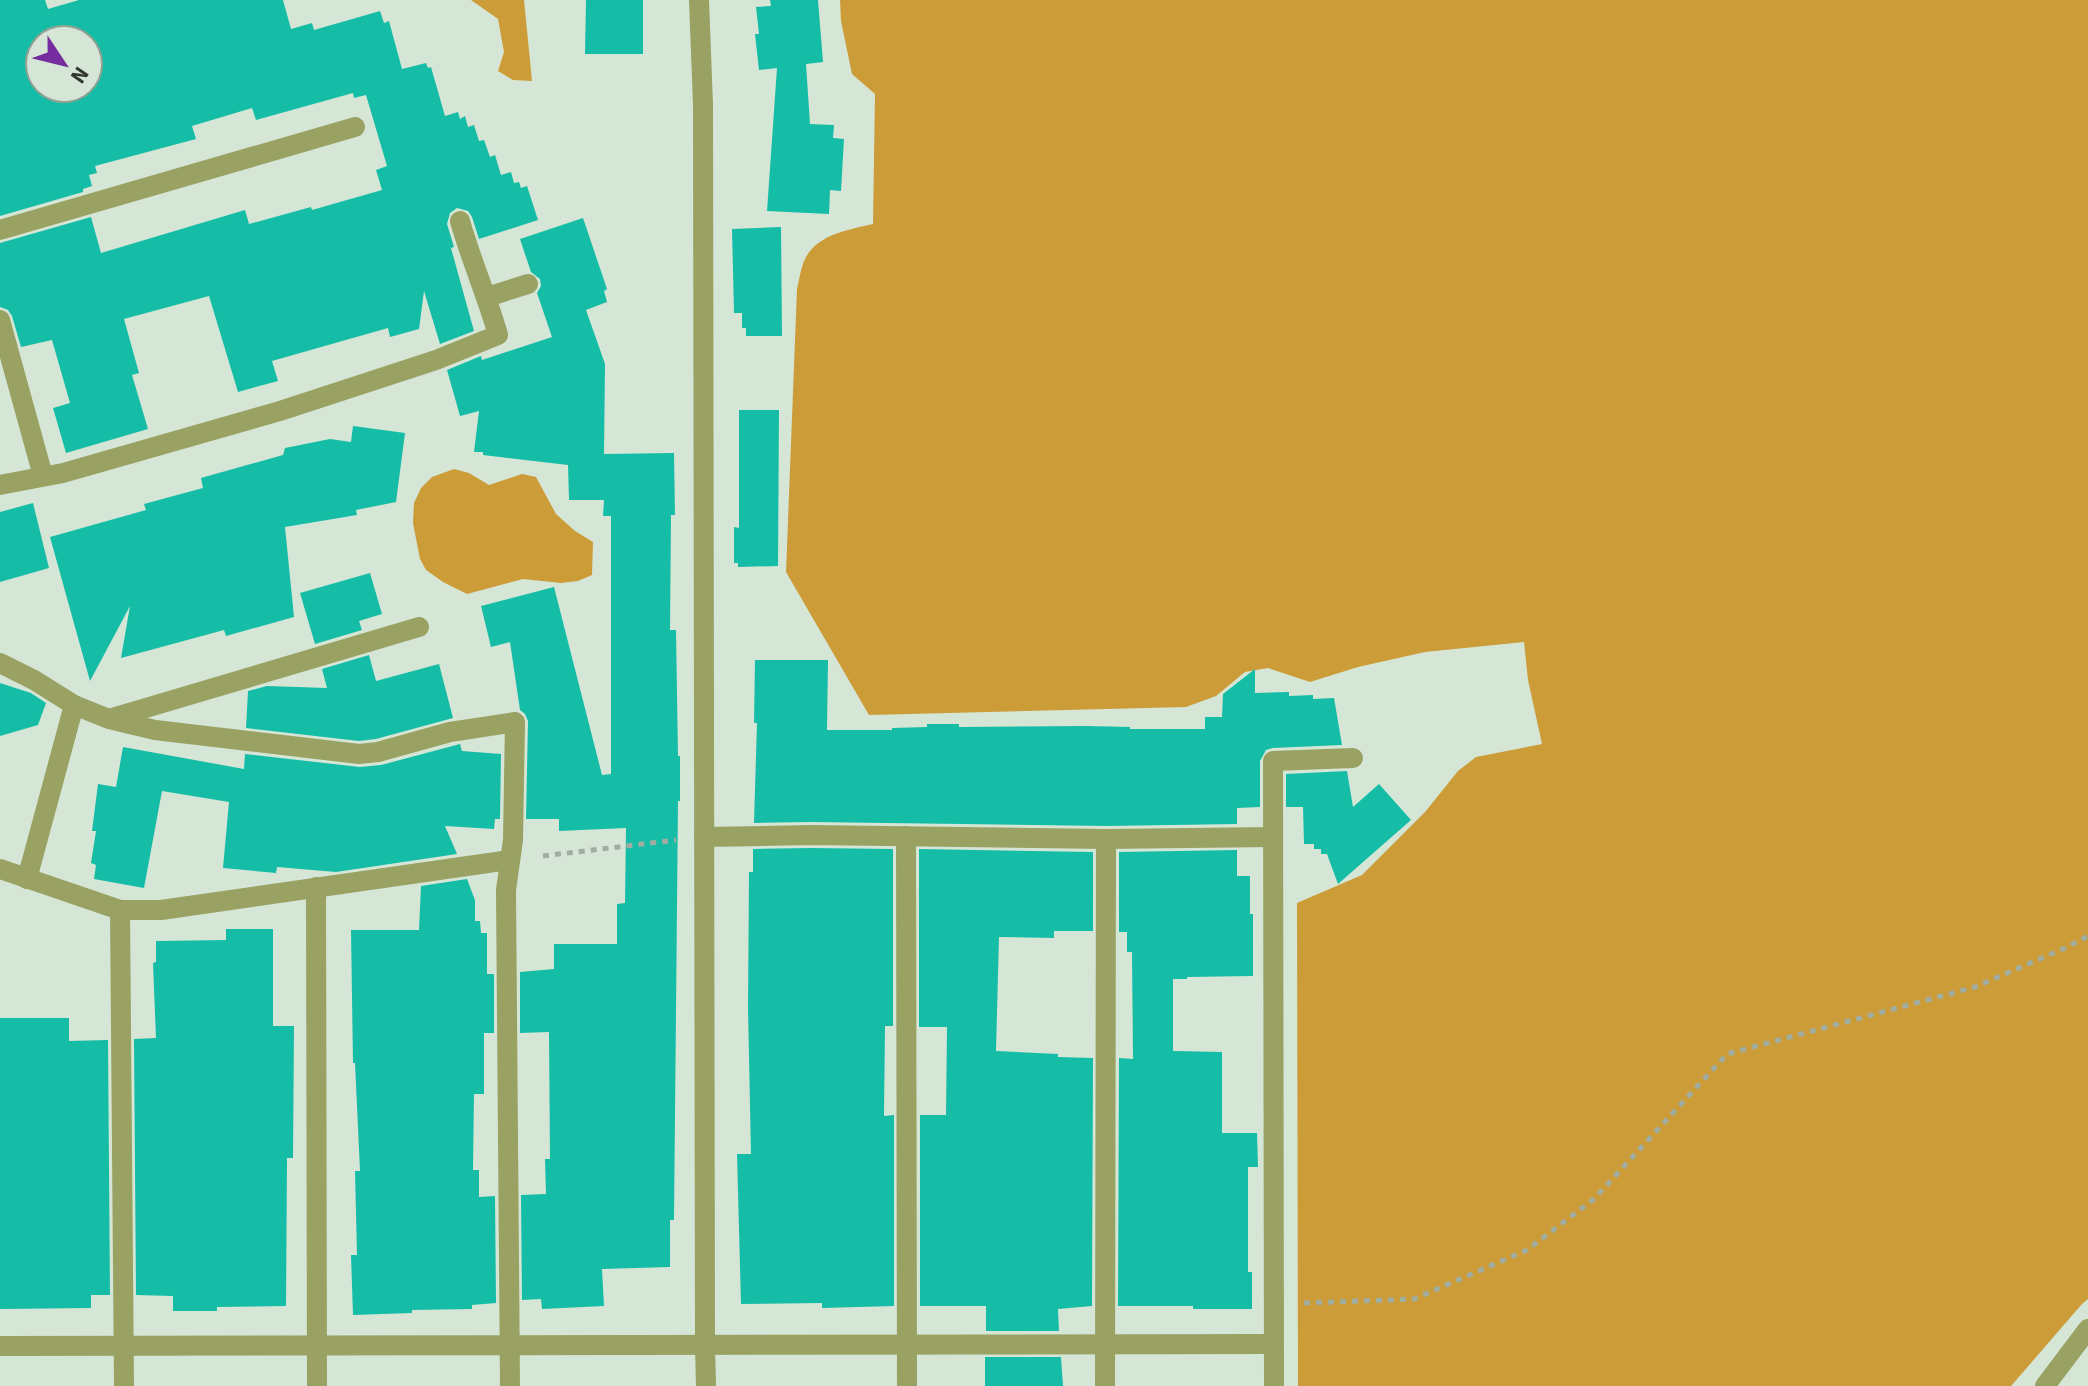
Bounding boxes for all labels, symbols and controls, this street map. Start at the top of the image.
north arrow [24,24,104,104]
text: N [62,60,97,90]

